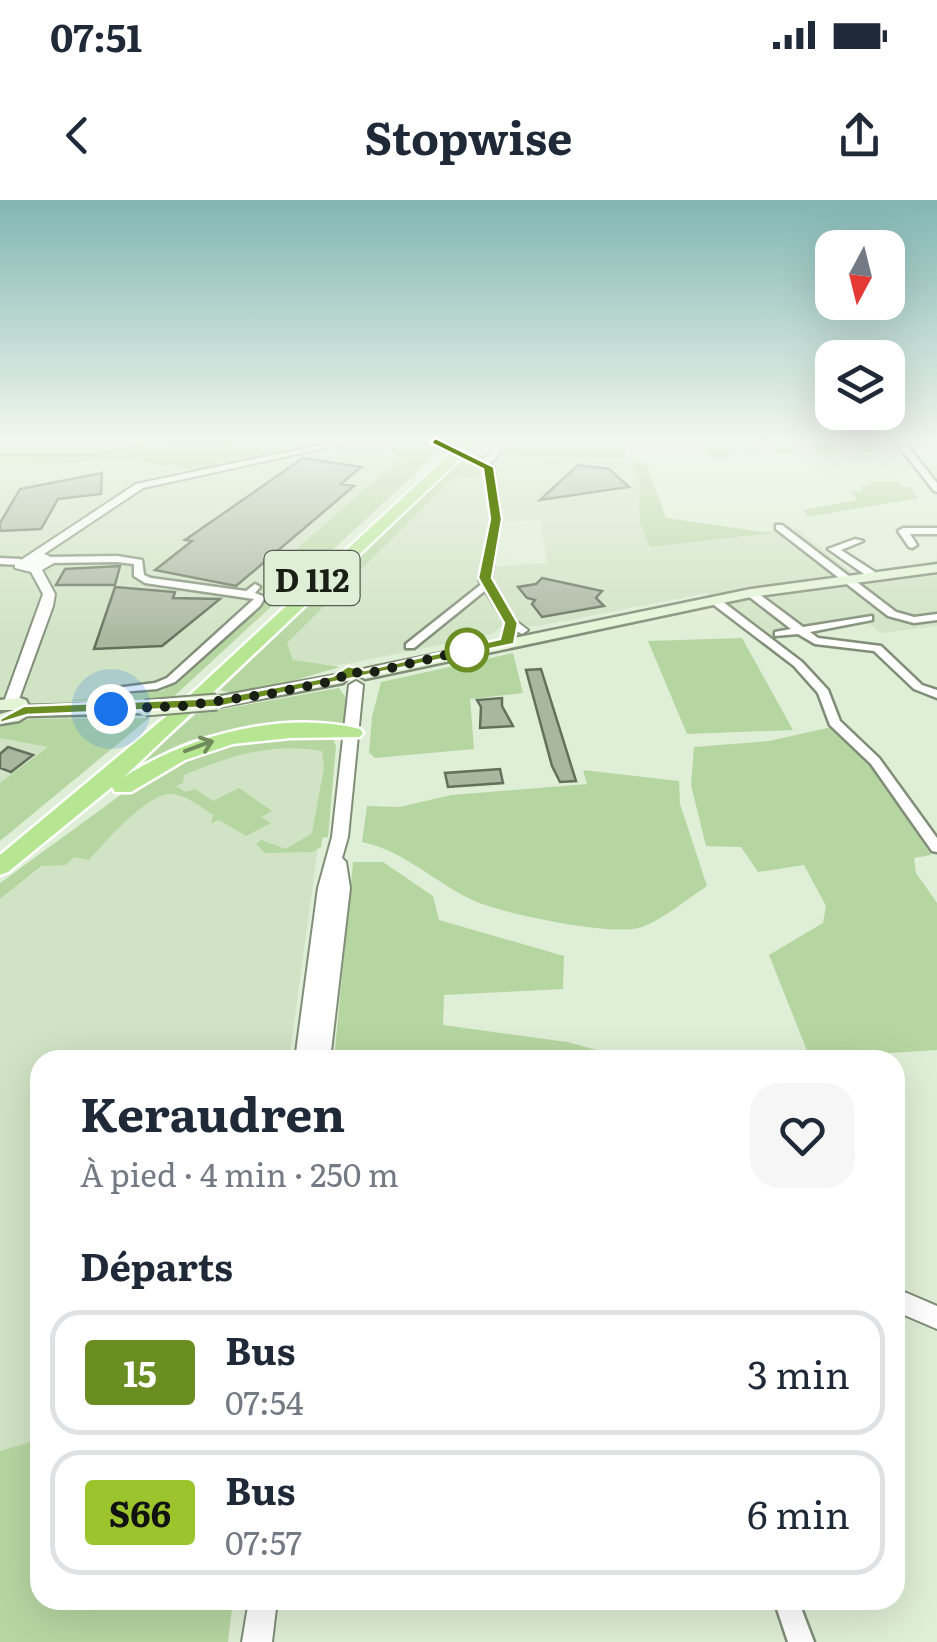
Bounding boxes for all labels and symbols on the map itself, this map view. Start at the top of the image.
north arrow [815,230,905,320]
road number: D 112 [264,551,360,605]
unlabelled marker [446,629,488,671]
your location [86,684,136,734]
one-way arrow [183,736,214,754]

